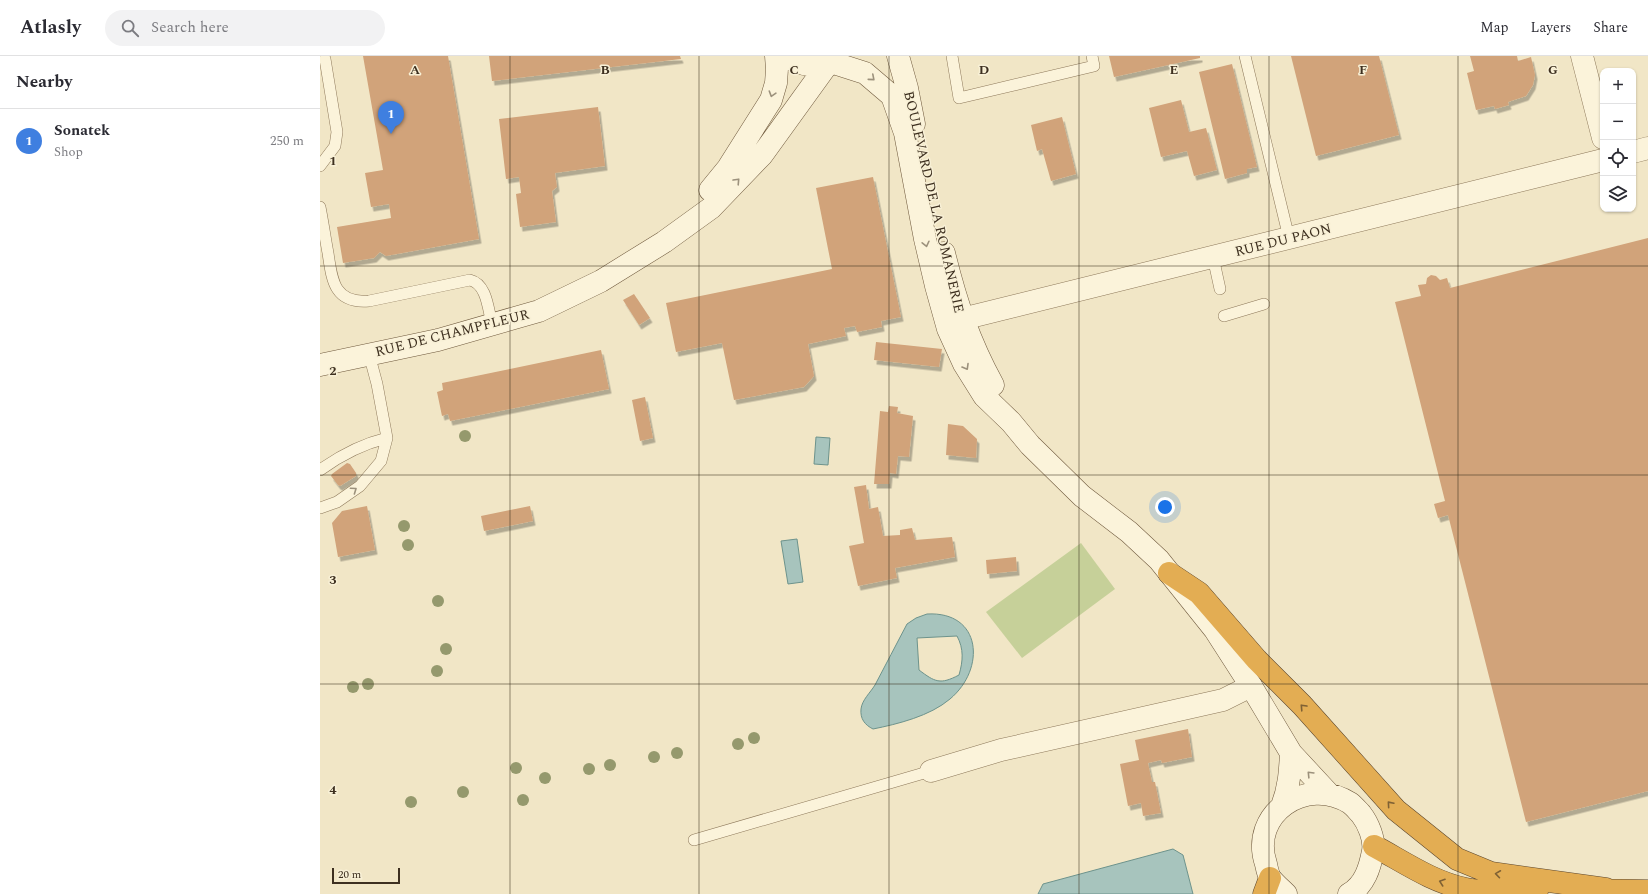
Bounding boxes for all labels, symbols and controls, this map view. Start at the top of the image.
search box [105,10,385,46]
text: Atlasly [20,13,81,42]
text: Search here [151,16,229,39]
icon: search [119,17,141,39]
text: Map [1480,17,1509,38]
text: Layers [1531,17,1571,38]
text: Share [1593,17,1628,38]
text: A [410,60,420,80]
text: B [600,60,610,80]
text: C [789,60,799,80]
text: D [979,60,989,80]
text: E [1170,60,1179,80]
text: F [1359,60,1367,80]
text: G [1548,60,1558,80]
map controls [1600,68,1636,212]
button: + [1600,68,1636,104]
text: Nearby [16,69,72,95]
one-way arrow [867,74,875,81]
street label: BOULEVARD DE LA ROMANERIE [898,89,970,315]
one-way arrow [768,91,777,98]
pin: 1 [378,101,404,134]
button: − [1600,104,1636,140]
text: Sonatek [54,119,110,142]
text: 1 [25,131,33,151]
text: 250 m [270,131,304,151]
button: locate [1600,140,1636,176]
text: Shop [54,142,83,162]
text: 1 [329,151,337,171]
button: layers [1600,176,1636,212]
one-way arrow [732,179,739,186]
street label: RUE DU PAON [1233,218,1333,262]
one-way arrow [921,240,930,247]
street label: RUE DE CHAMPFLEUR [373,304,532,362]
text: 2 [329,361,337,381]
one-way arrow [962,363,969,370]
one-way arrow [350,487,357,495]
your location [1155,497,1175,517]
text: 3 [329,570,337,590]
one-way arrow [1301,704,1308,712]
one-way arrow [1307,771,1314,778]
text: 4 [329,780,337,800]
one-way arrow [1388,801,1395,809]
scale bar [332,866,400,885]
text: 20 m [338,866,361,883]
one-way arrow [1495,870,1501,879]
one-way arrow [1439,878,1446,886]

